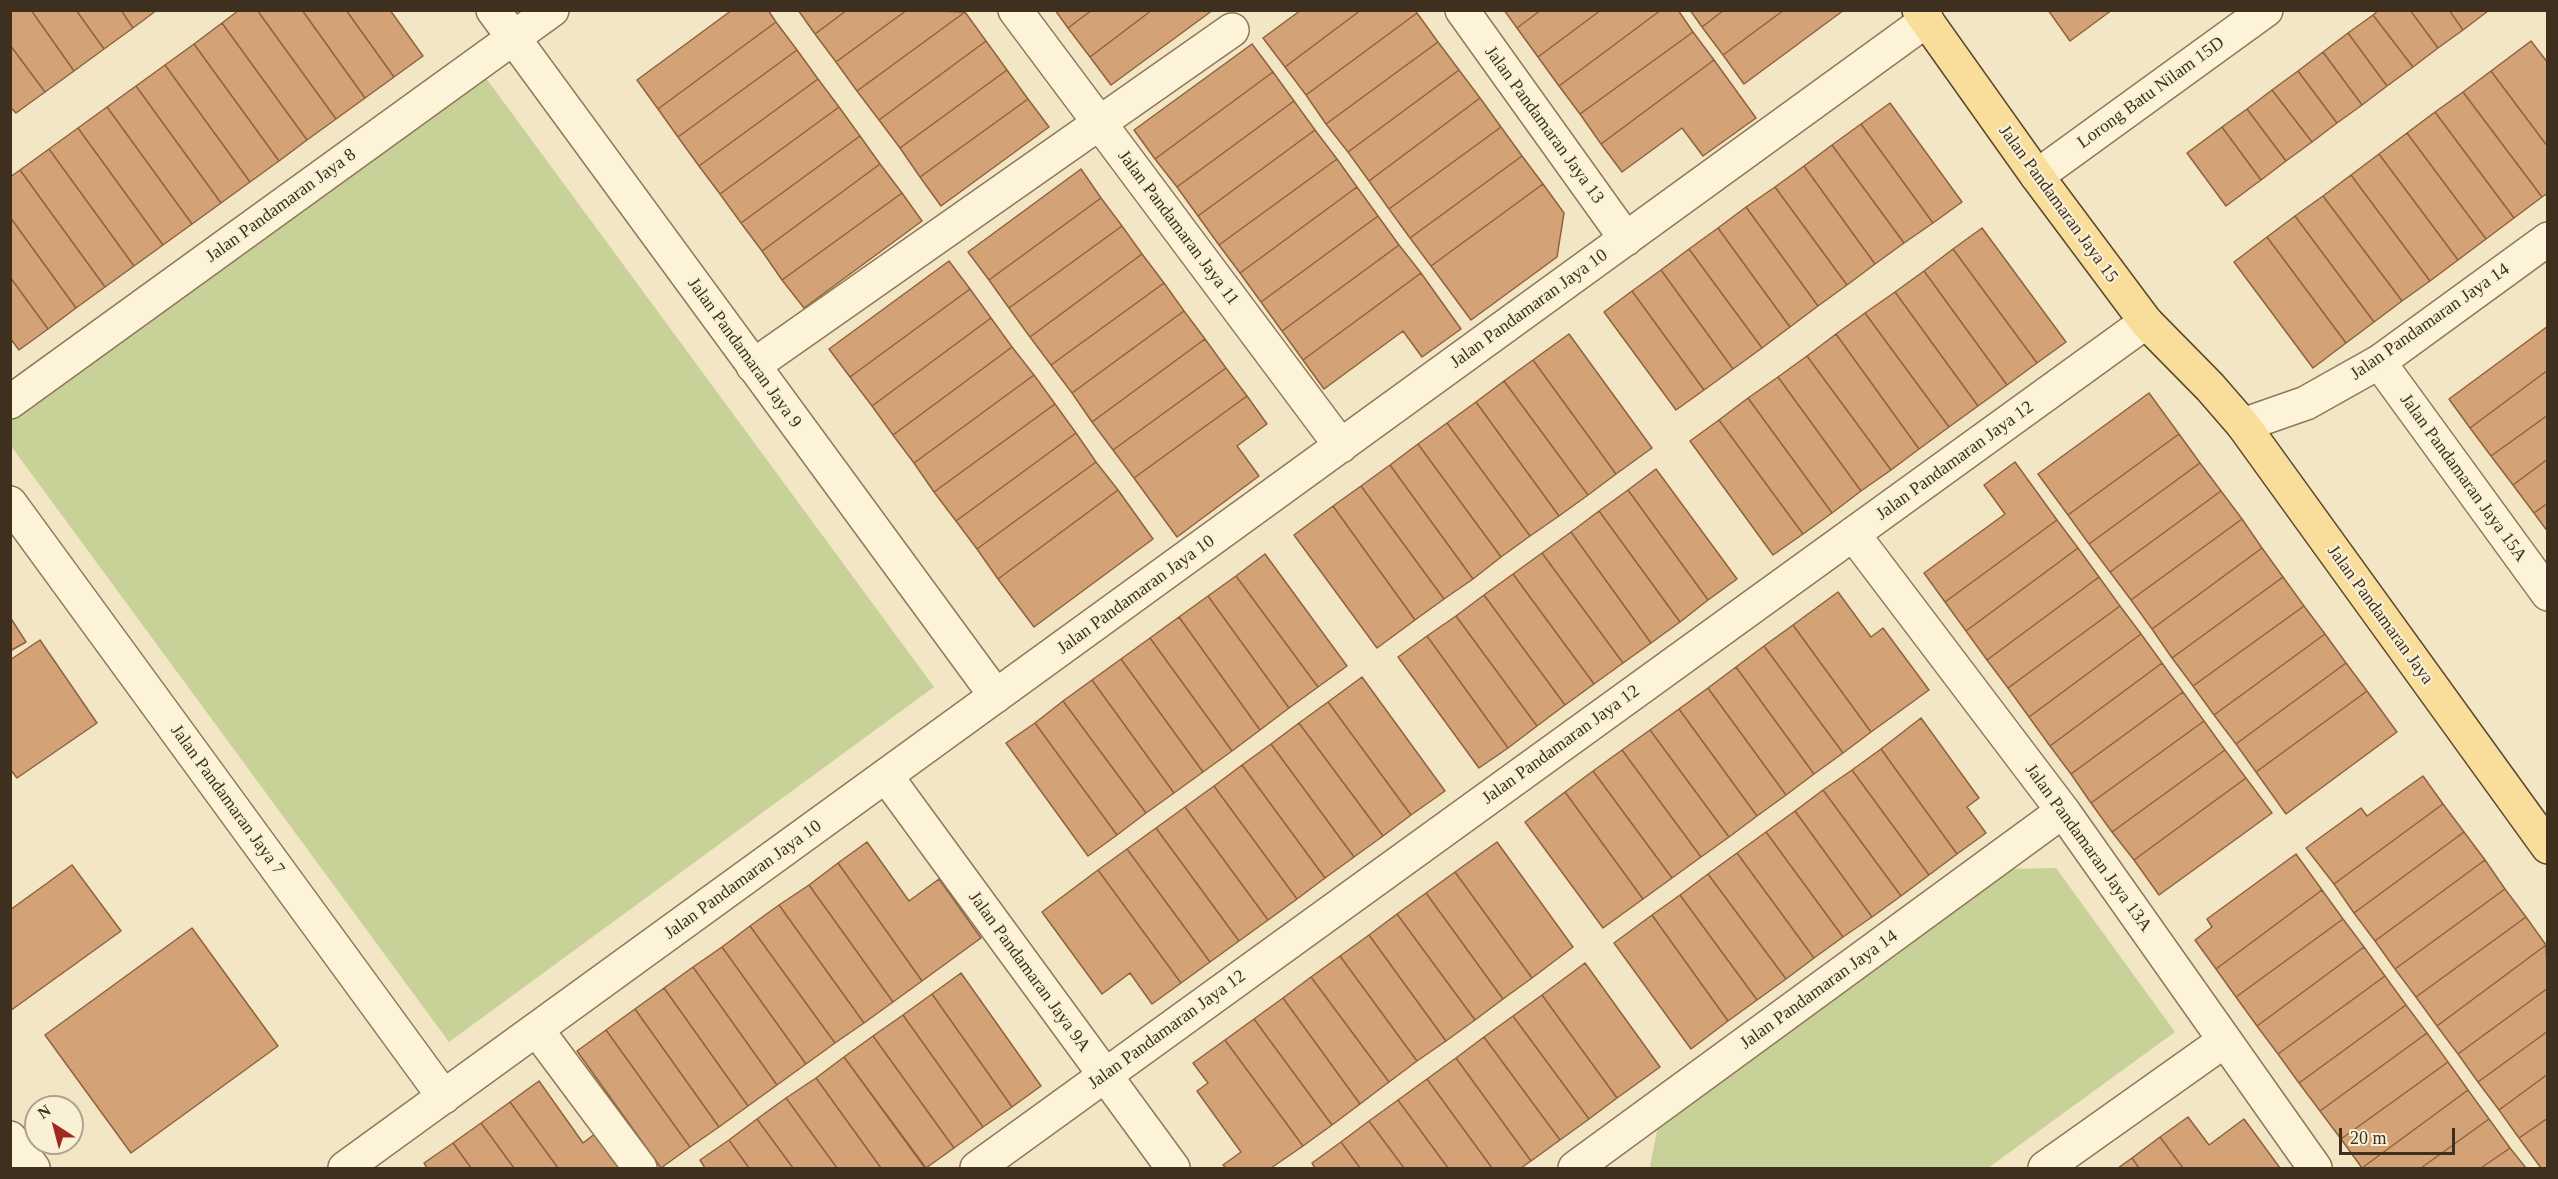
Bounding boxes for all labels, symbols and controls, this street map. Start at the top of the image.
street label: Lorong Batu Nilam 15D [2073,32,2229,154]
street label: Jalan Pandamaran Jaya 13 [1480,42,1608,208]
street label: Jalan Pandamaran Jaya 15 [1994,121,2122,287]
street label: Jalan Pandamaran Jaya 8 [202,144,360,268]
street label: Jalan Pandamaran Jaya 11 [1113,146,1243,310]
street label: Jalan Pandamaran Jaya 10 [1446,245,1612,373]
street label: Jalan Pandamaran Jaya 14 [2346,259,2514,385]
street label: Jalan Pandamaran Jaya 9 [682,274,806,432]
street label: Jalan Pandamaran Jaya 15A [2395,390,2531,566]
street label: Jalan Pandamaran Jaya 12 [1872,397,2038,525]
street label: Jalan Pandamaran Jaya 10 [1053,531,1219,659]
street label: Jalan Pandamaran Jaya [2322,541,2438,689]
street label: Jalan Pandamaran Jaya 12 [1478,681,1644,809]
street label: Jalan Pandamaran Jaya 7 [165,721,289,879]
street label: Jalan Pandamaran Jaya 13A [2020,760,2156,936]
street label: Jalan Pandamaran Jaya 10 [660,816,826,944]
street label: Jalan Pandamaran Jaya 9A [963,887,1095,1057]
street label: Jalan Pandamaran Jaya 14 [1736,926,1902,1054]
street label: Jalan Pandamaran Jaya 12 [1084,966,1250,1094]
north arrow [24,1095,84,1155]
text: N [35,1101,54,1122]
scale bar [2342,1116,2458,1154]
text: 20 m [2350,1128,2387,1148]

